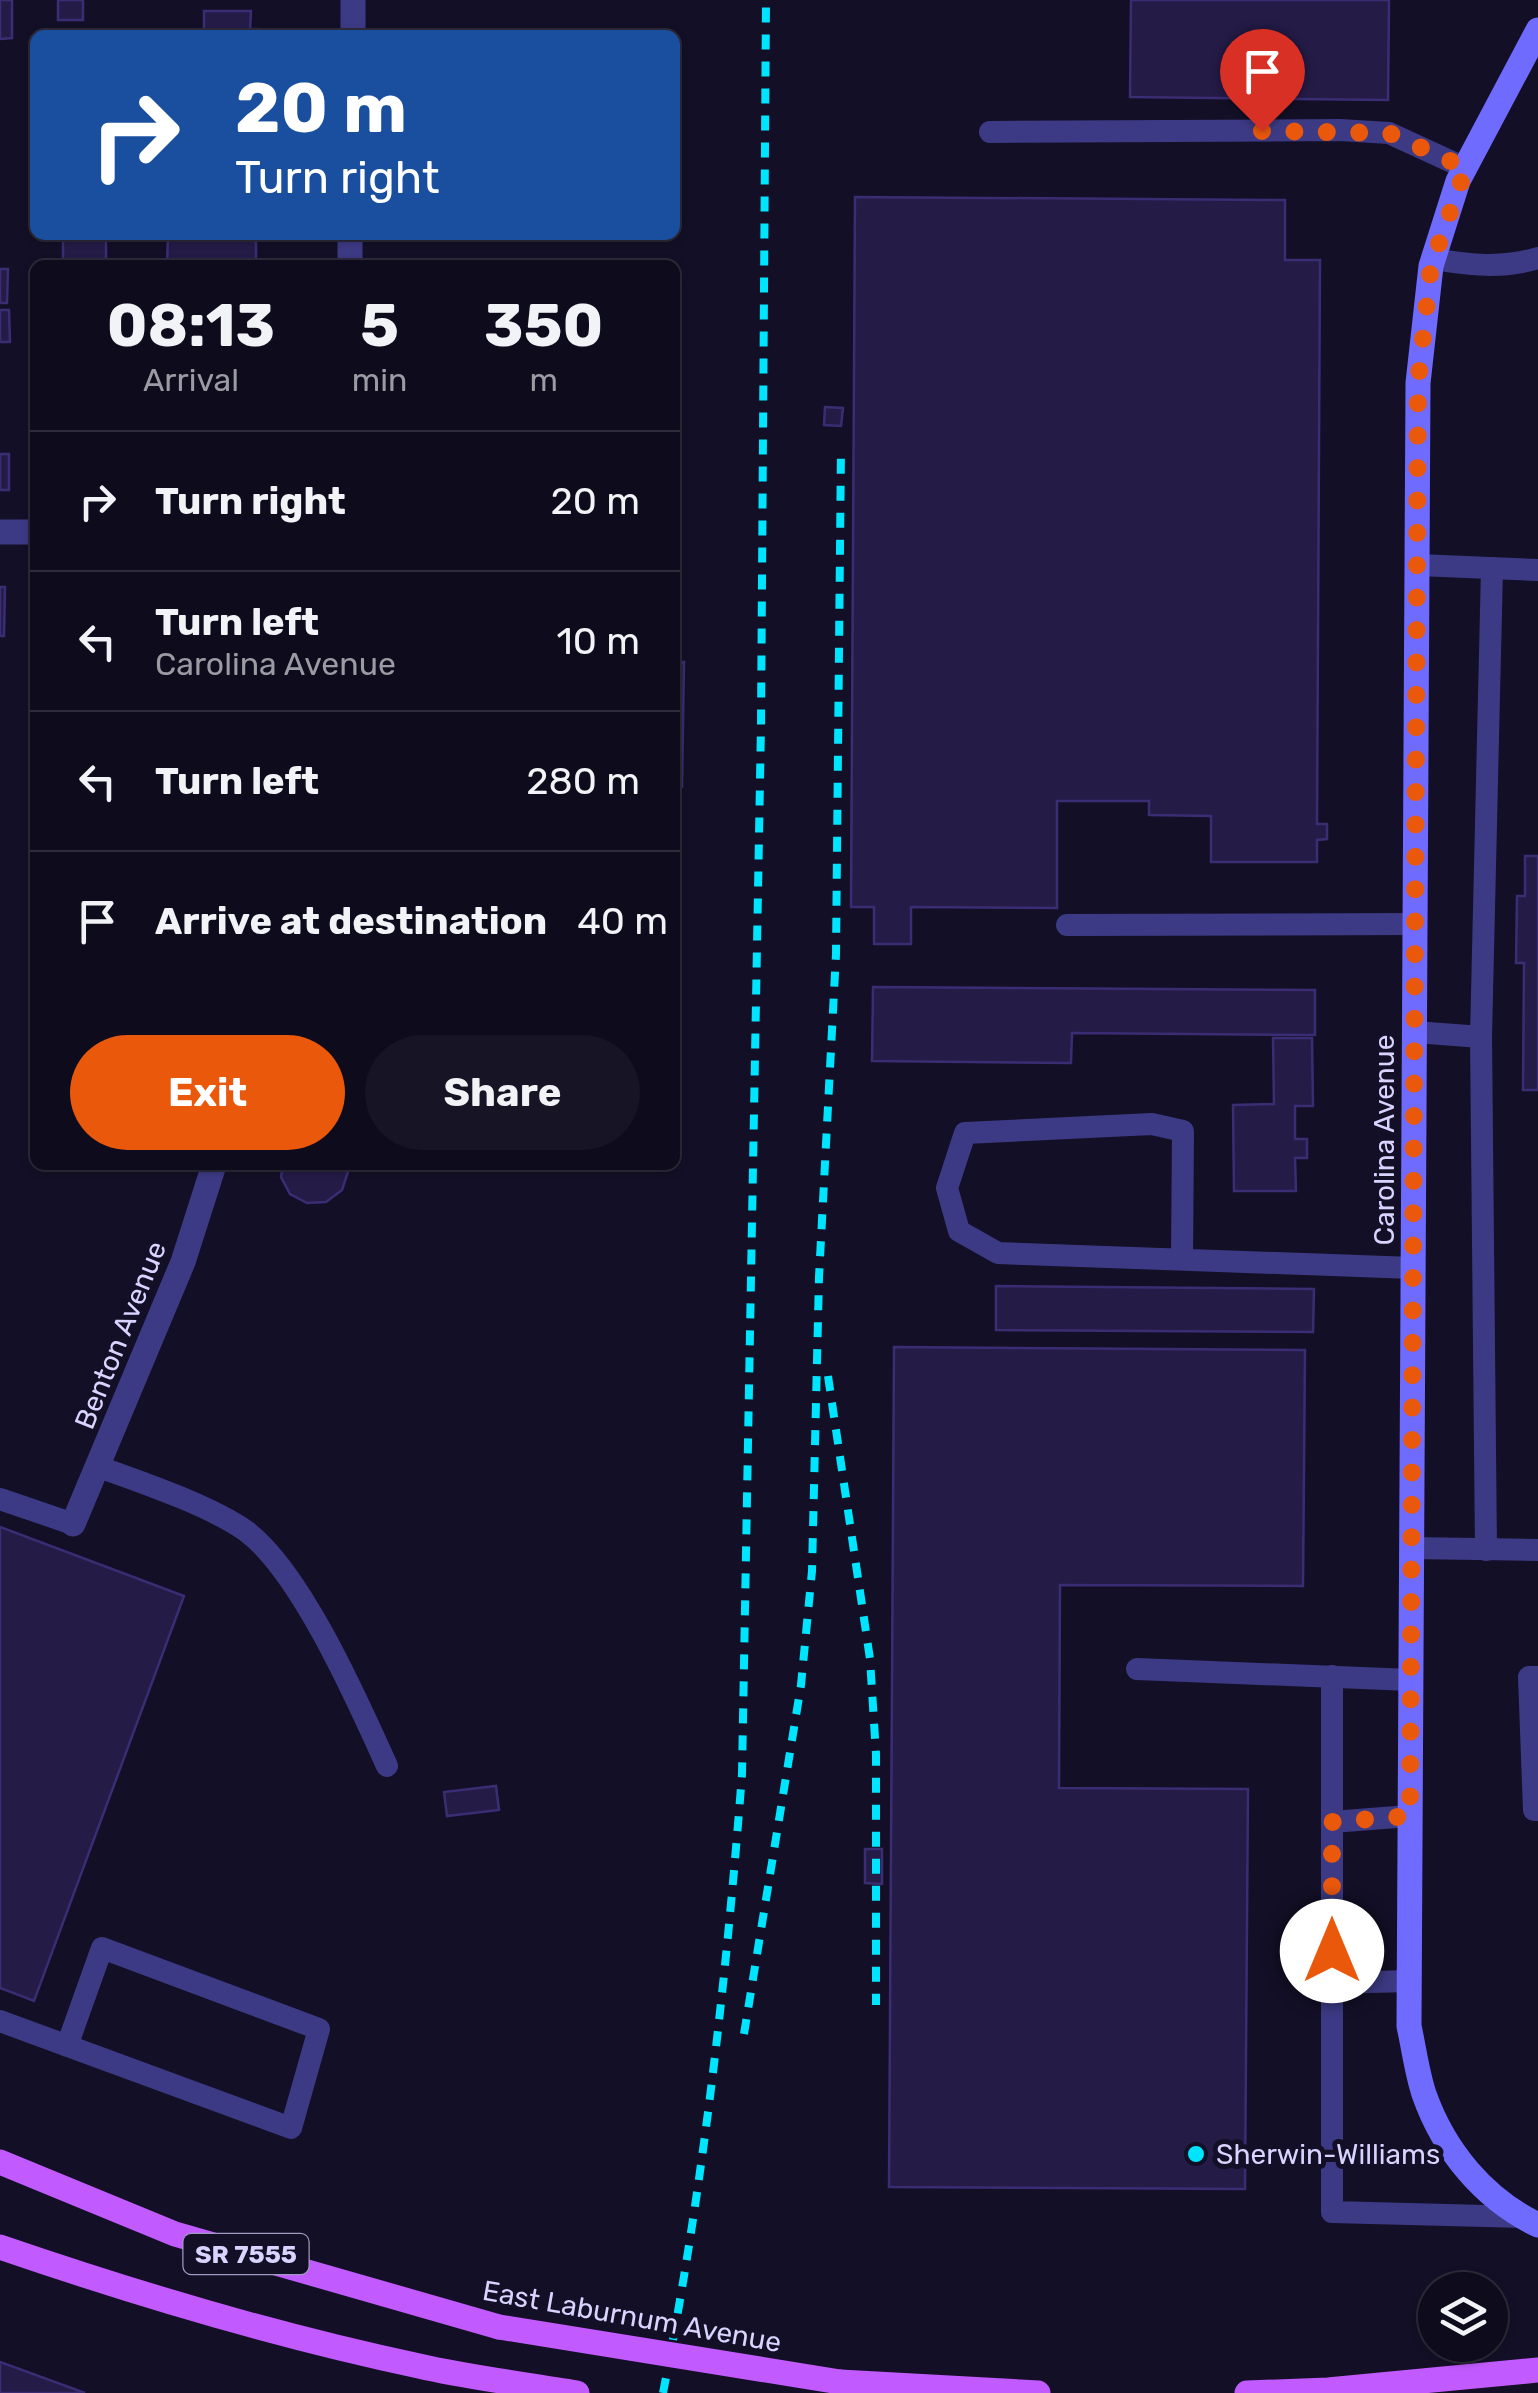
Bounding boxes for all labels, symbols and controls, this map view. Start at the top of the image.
pin [1220,29,1305,132]
icon: arrive [1235,44,1290,99]
text: 20 m [235,67,407,150]
icon: right [70,70,200,200]
text: Turn right [235,151,439,204]
text: 08:13 [107,290,275,361]
text: 5 [360,290,399,361]
text: 350 [484,290,603,361]
text: Arrival [143,361,239,399]
text: min [352,361,407,399]
text: m [529,361,558,399]
icon: right [70,474,125,529]
text: Turn right [155,478,346,524]
text: 20 m [550,478,640,524]
text: Turn left [155,599,319,645]
icon: left [70,614,125,669]
text: 10 m [557,618,640,664]
text: Carolina Avenue [155,645,396,683]
icon: left [70,754,125,809]
text: Turn left [155,758,319,804]
text: 280 m [526,758,640,804]
icon: arrive [70,894,125,949]
text: Arrive at destination [155,898,547,944]
text: 40 m [577,898,668,944]
button: Exit [70,1035,345,1150]
button: Share [365,1035,640,1150]
street label: Carolina Avenue [1368,1035,1401,1245]
street label: Benton Avenue [68,1237,173,1434]
position arrow [1280,1899,1384,2003]
place label: Sherwin-Williams [1216,2138,1440,2171]
marker: Sherwin-Williams [1185,2143,1207,2165]
road number: SR 7555 [184,2234,308,2274]
map controls [1418,2272,1508,2362]
button: layers [1418,2272,1508,2362]
street label: East Laburnum Avenue [480,2274,784,2359]

